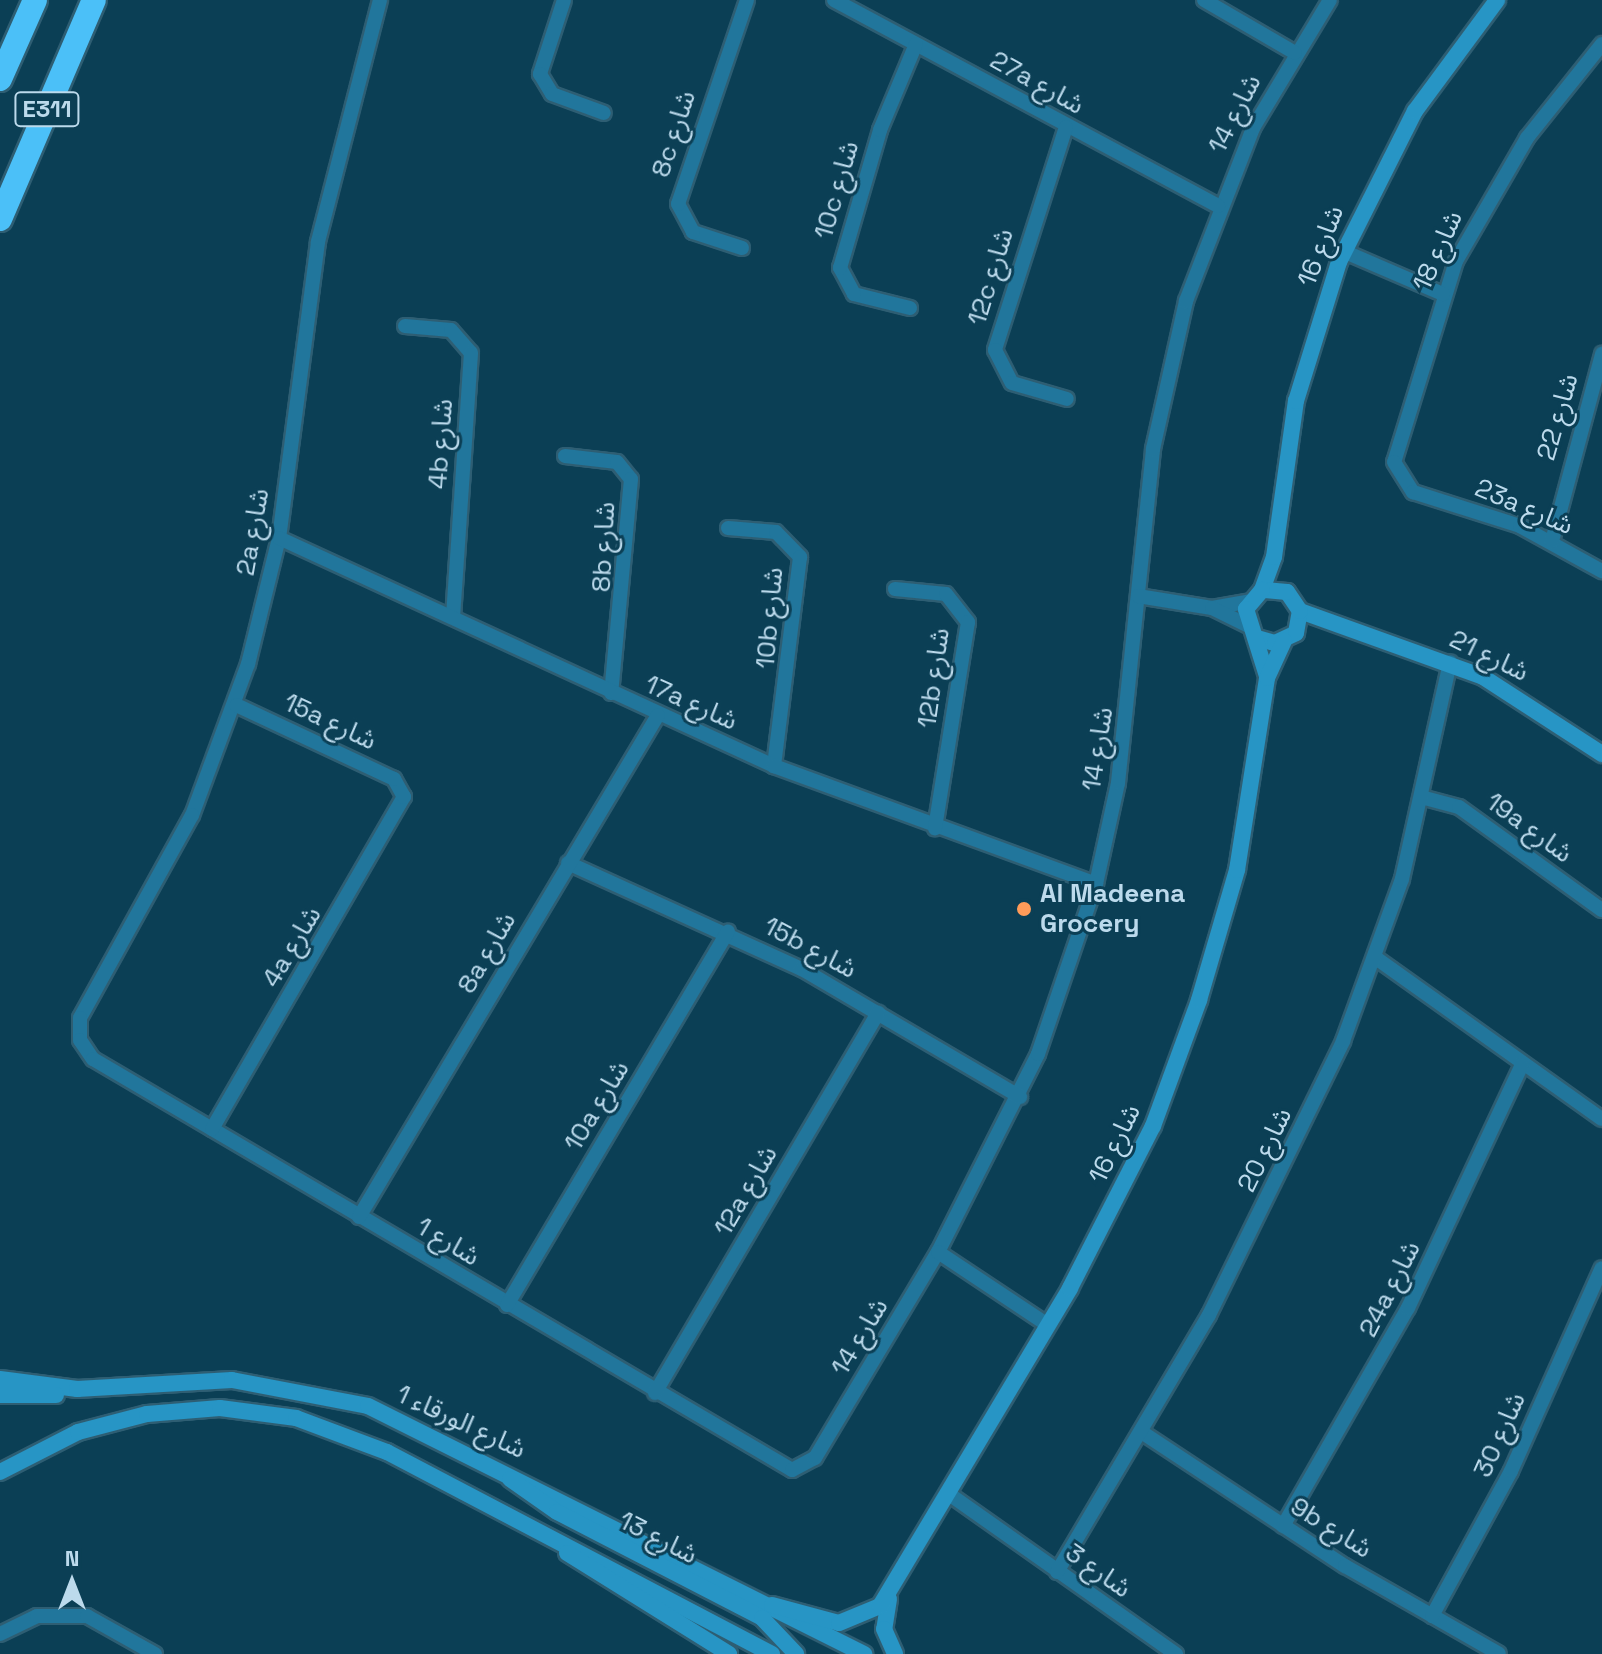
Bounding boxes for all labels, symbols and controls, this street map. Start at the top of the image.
street label: 27a شارع [985,45,1089,121]
street label: شارع 14 [1202,69,1268,159]
street label: 8c شارع [645,87,703,181]
road number: E311 [13,89,81,129]
street label: 10c شارع [808,137,866,243]
street label: شارع 16 [1291,201,1351,291]
street label: شارع 18 [1407,206,1469,296]
street label: 12c شارع [962,225,1020,329]
street label: شارع 22 [1531,370,1585,464]
street label: 4b شارع [422,398,460,490]
street label: 23a شارع [1470,472,1578,542]
street label: 2a شارع [230,486,276,578]
street label: 8b شارع [586,501,622,593]
street label: 10b شارع [750,566,790,670]
street label: شارع 21 [1444,624,1534,688]
street label: 12b شارع [912,626,956,730]
street label: 17a شارع [640,669,742,737]
street label: 15a شارع [279,687,381,757]
street label: شارع 14 [1076,705,1120,793]
street label: 19a شارع [1480,786,1578,870]
place label: Al Madeena Grocery [1040,878,1185,940]
marker: Al Madeena Grocery [1015,900,1033,918]
street label: 4a شارع [256,901,328,993]
street label: 8a شارع [451,907,523,999]
street label: 15b شارع [758,911,862,985]
street label: 10a شارع [558,1055,636,1157]
street label: شارع 16 [1083,1099,1147,1189]
street label: شارع 20 [1231,1103,1299,1197]
street label: 12a شارع [708,1140,784,1242]
street label: شارع 1 [411,1211,485,1273]
street label: 24a شارع [1353,1236,1427,1342]
street label: شارع 14 [825,1293,895,1381]
street label: شارع الورقاء 1 [392,1379,530,1465]
street label: شارع 30 [1468,1388,1532,1482]
street label: 9b شارع [1285,1491,1377,1565]
street label: شارع 13 [614,1505,702,1571]
street label: شارع 3 [1059,1537,1137,1605]
north arrow [32,1542,112,1622]
text: N [65,1544,79,1572]

